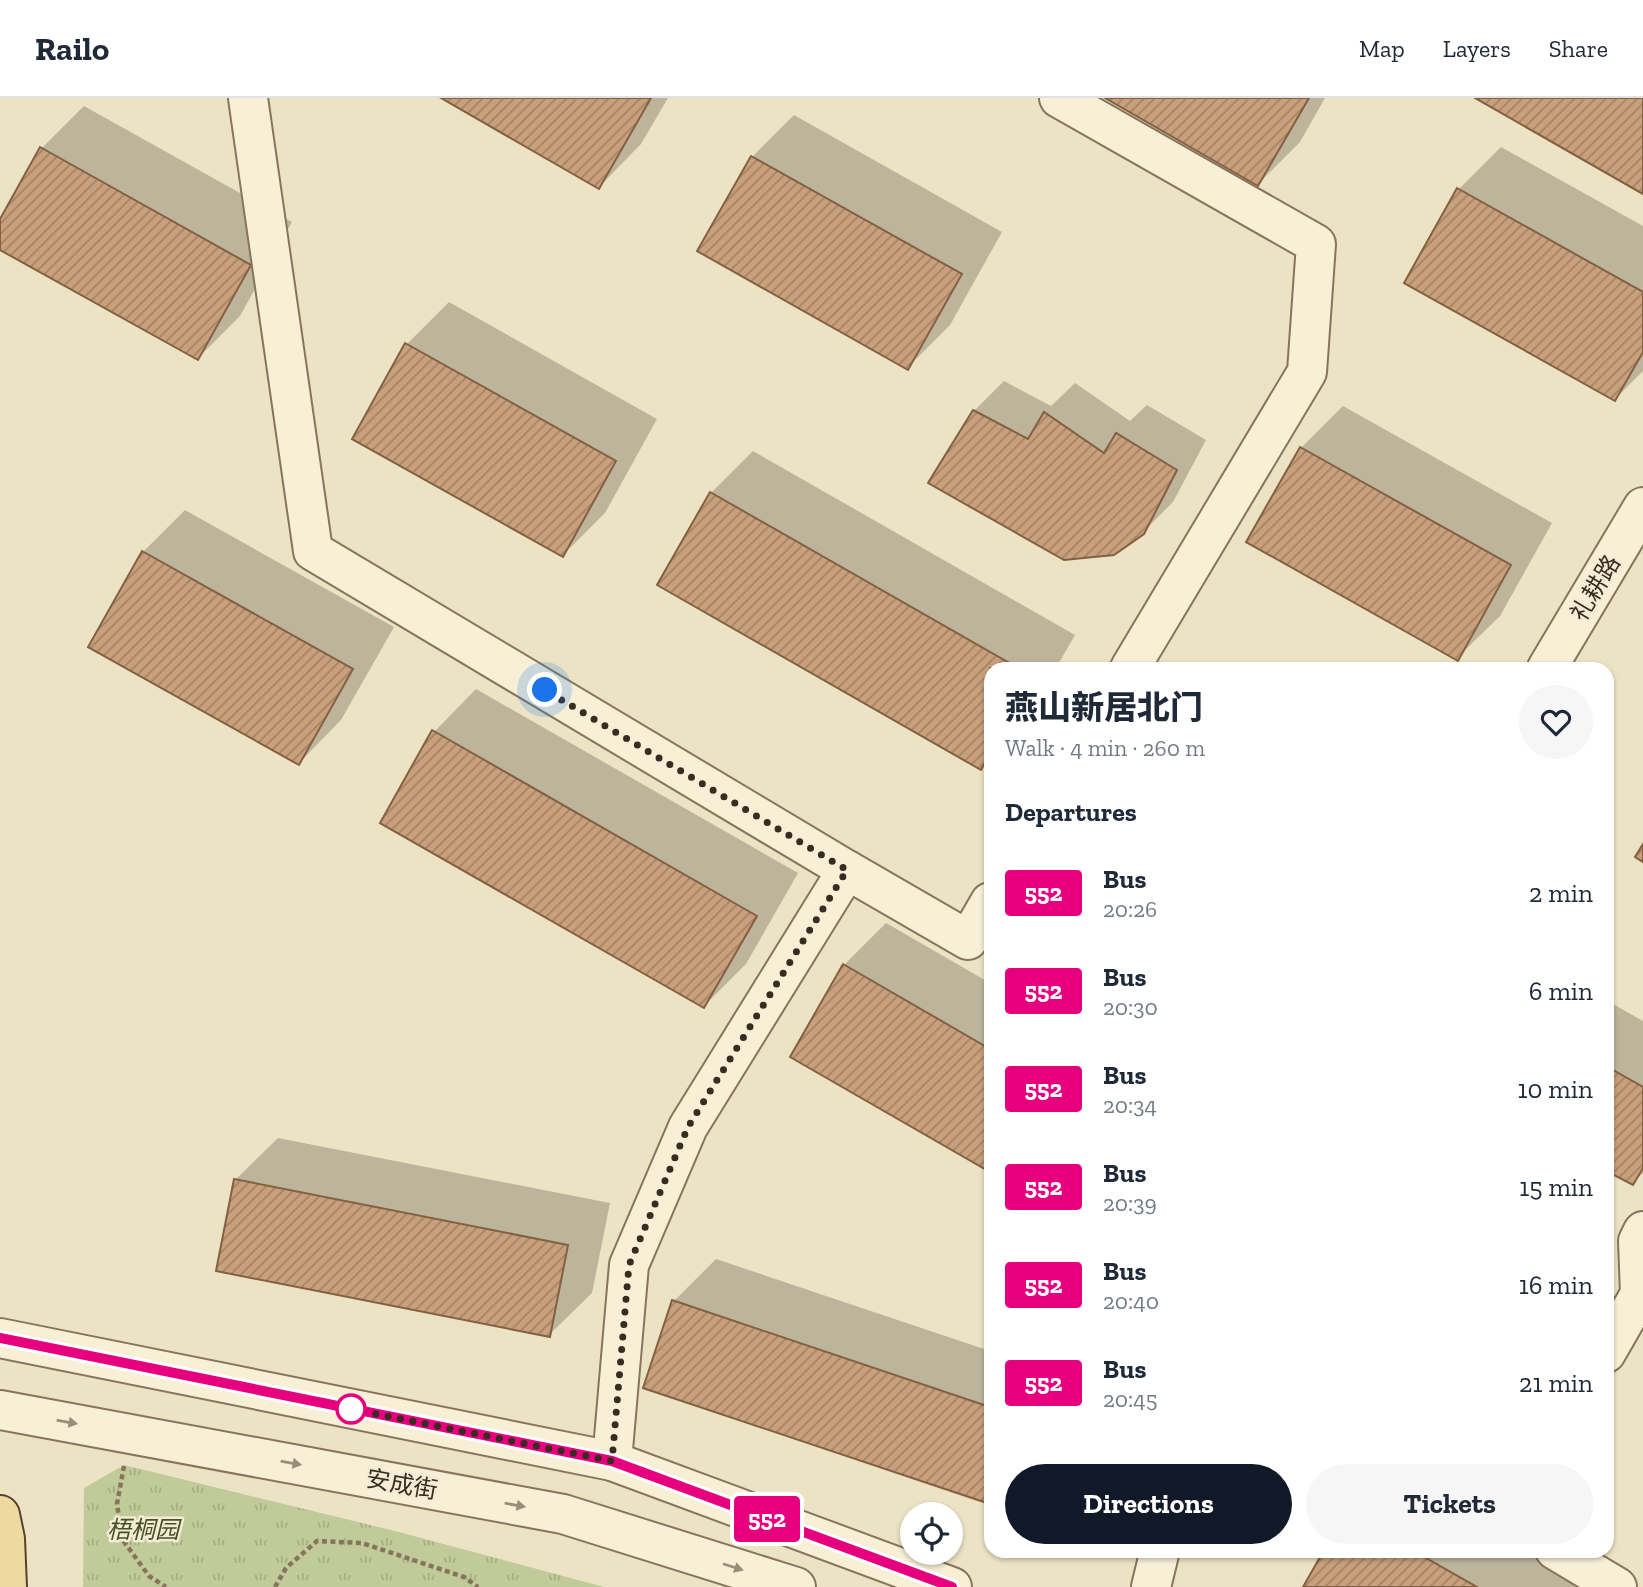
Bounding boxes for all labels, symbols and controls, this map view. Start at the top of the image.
text: Railo [35,29,109,68]
text: Map [1359,34,1405,63]
text: Layers [1443,34,1511,63]
text: Share [1549,34,1608,63]
street label: 礼耕路 [1564,550,1626,626]
your location [527,672,562,707]
button: heart [1519,685,1593,759]
text: 燕山新居北门 [1005,688,1203,727]
text: Walk · 4 min · 260 m [1005,734,1205,762]
text: Departures [1005,796,1137,828]
text: Bus [1103,863,1146,895]
text: 2 min [1529,877,1593,909]
text: 552 [1025,878,1062,907]
text: 20:26 [1103,895,1157,923]
text: Bus [1103,961,1146,993]
text: 6 min [1529,975,1593,1007]
text: 552 [1025,976,1062,1005]
text: 20:30 [1103,993,1158,1021]
text: Bus [1103,1059,1146,1091]
text: 10 min [1517,1073,1593,1105]
text: 552 [1025,1074,1062,1103]
text: 20:34 [1103,1091,1157,1119]
text: Bus [1103,1157,1146,1189]
text: 15 min [1519,1171,1593,1203]
text: 552 [1025,1172,1062,1201]
text: 20:39 [1103,1189,1157,1217]
text: Bus [1103,1255,1146,1287]
text: 16 min [1519,1269,1593,1301]
text: 552 [1025,1270,1062,1299]
text: 20:40 [1103,1287,1159,1315]
text: Bus [1103,1353,1146,1385]
text: 21 min [1519,1367,1593,1399]
text: 552 [1025,1368,1062,1397]
text: 20:45 [1103,1385,1157,1413]
unlabelled marker [336,1394,366,1424]
one-way arrow [56,1417,78,1428]
one-way arrow [280,1458,302,1469]
street label: 安成街 [364,1463,440,1505]
button: Directions [1005,1464,1292,1544]
button: Tickets [1306,1464,1593,1544]
line badge: 552 [727,1496,807,1542]
one-way arrow [504,1499,526,1510]
map controls [900,1502,963,1565]
button: locate [900,1502,963,1565]
text: 552 [748,1504,786,1533]
park label: 梧桐园 [107,1515,182,1544]
one-way arrow [723,1562,744,1573]

